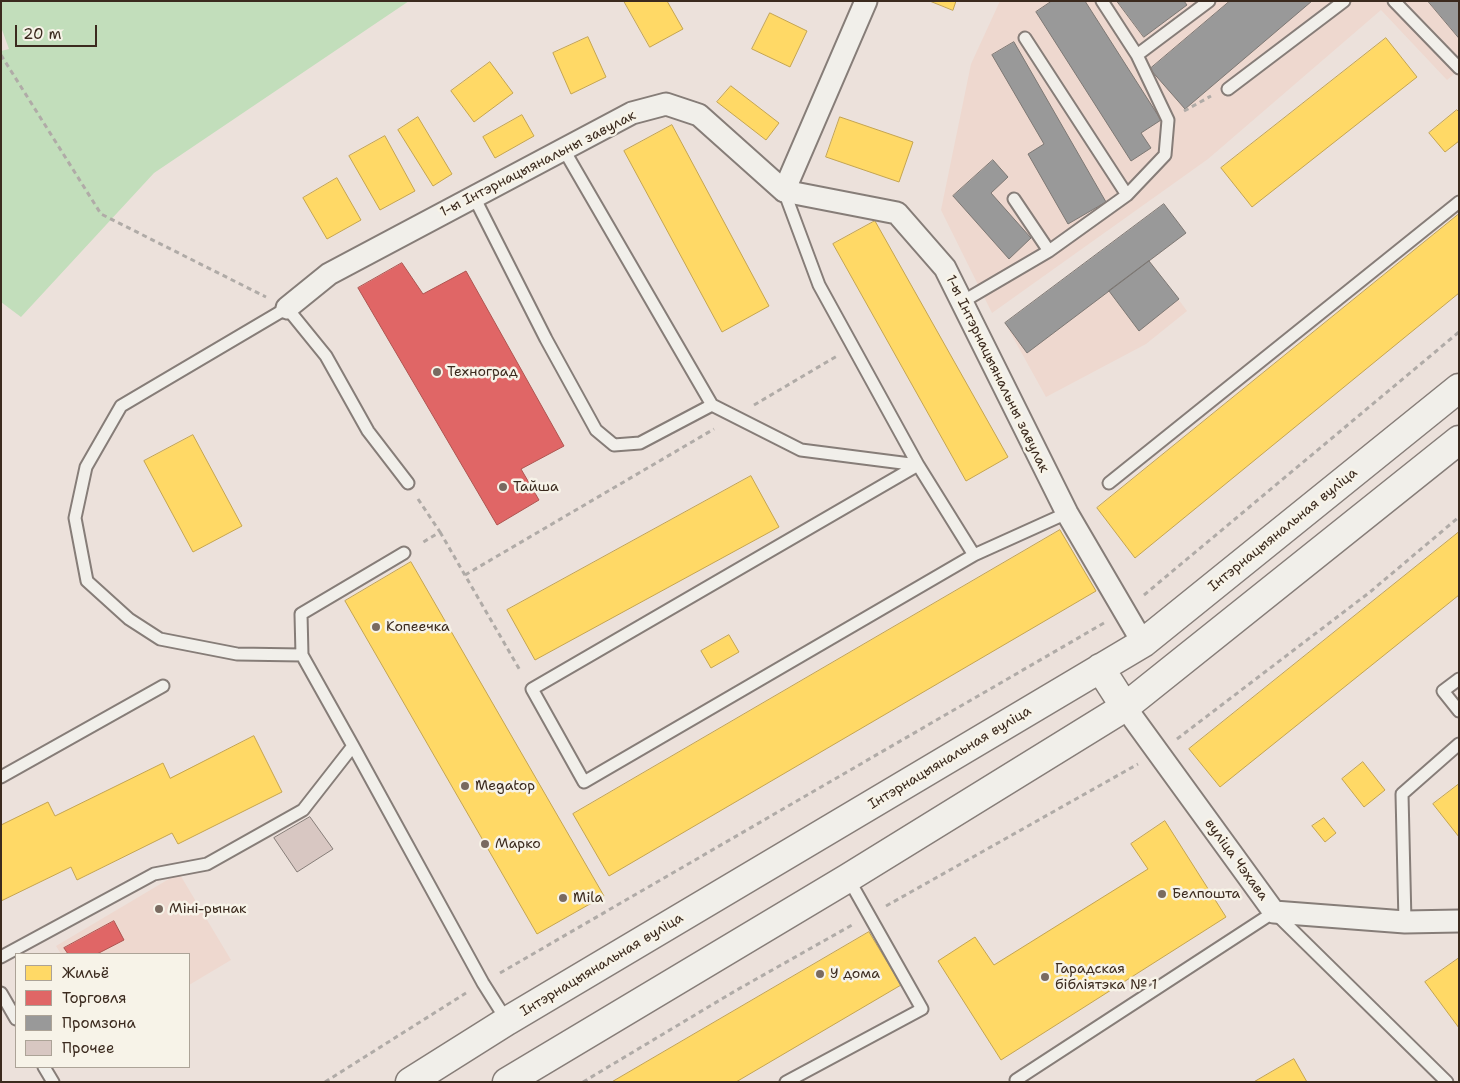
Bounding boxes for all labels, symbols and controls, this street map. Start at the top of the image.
scale bar [18,15,100,47]
text: 20 m [23,24,62,44]
street label: 1-ы Інтэрнацыянальны завулак [437,107,639,221]
street label: 1-ы Інтэрнацыянальны завулак [942,272,1052,476]
place label: Техноград [447,364,518,380]
marker: Техноград [431,366,443,378]
street label: Інтэрнацыянальная вуліца [1205,465,1361,595]
place label: Тайша [513,479,559,495]
marker: Тайша [497,481,509,493]
place label: Копеечка [386,619,450,635]
marker: Копеечка [370,621,382,633]
street label: Інтэрнацыянальная вуліца [866,703,1034,813]
place label: Megatop [475,778,535,794]
marker: Megatop [459,780,471,792]
street label: вуліца Чэхава [1201,816,1271,904]
place label: Марко [495,836,541,852]
marker: Марко [479,838,491,850]
place label: Белпошта [1172,886,1240,902]
marker: Белпошта [1156,888,1168,900]
place label: Mila [573,890,603,906]
marker: Mila [557,892,569,904]
place label: Міні-рынак [169,901,247,917]
marker: Міні-рынак [153,903,165,915]
street label: Інтэрнацыянальная вуліца [518,910,686,1020]
legend [15,953,190,1068]
place label: Гарадская бібліятэка № 1 [1055,961,1157,994]
text: Жильё [62,963,109,983]
place label: У дома [830,966,880,982]
marker: У дома [814,968,826,980]
marker: Гарадская бібліятэка № 1 [1039,971,1051,983]
text: Торговля [62,988,127,1008]
text: Промзона [62,1013,136,1033]
text: Прочее [62,1038,114,1058]

